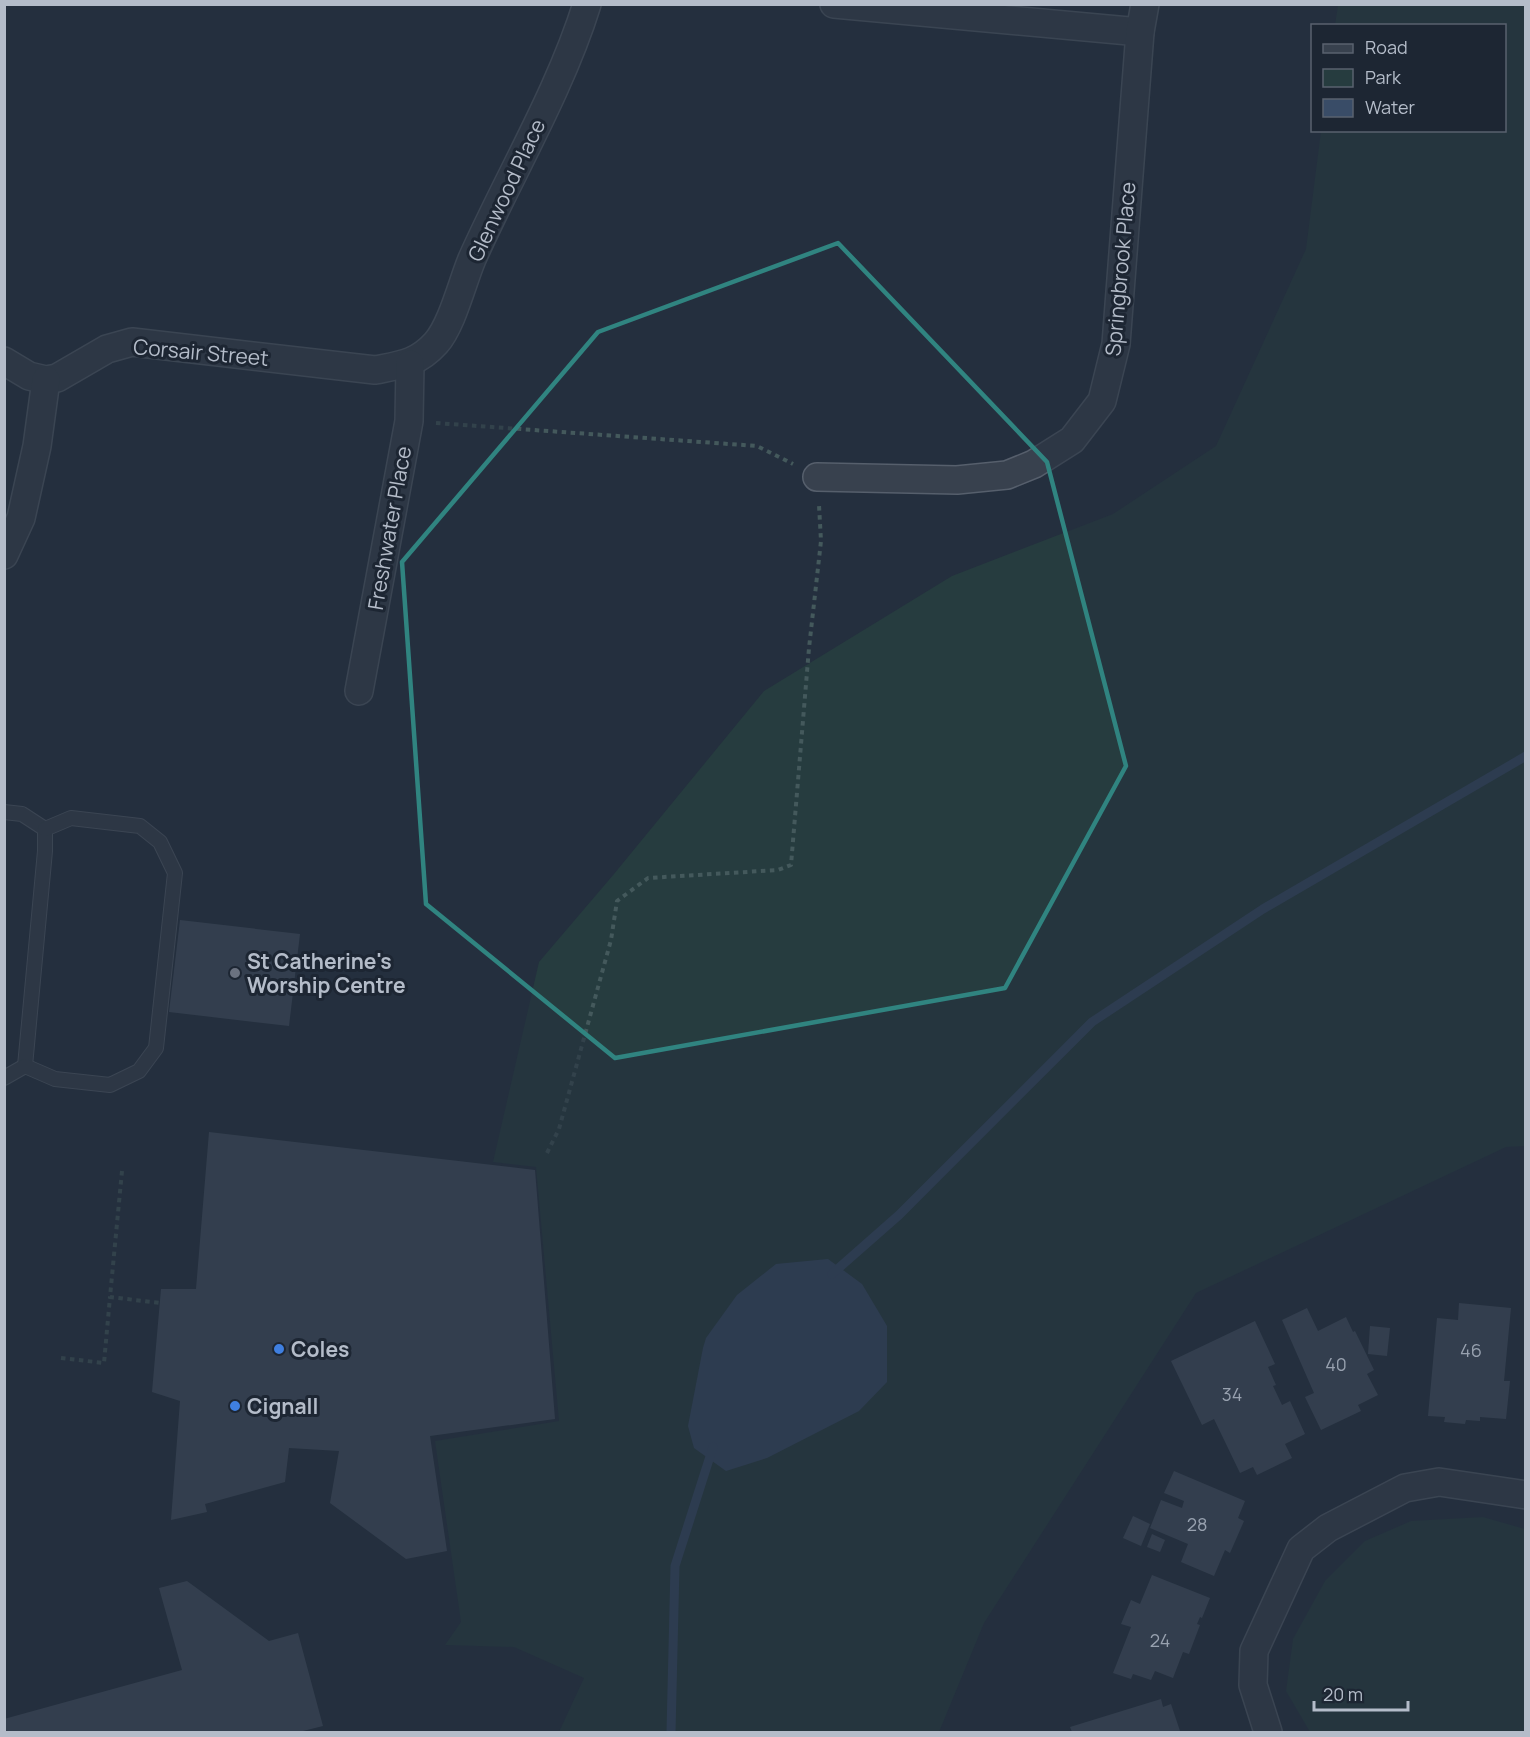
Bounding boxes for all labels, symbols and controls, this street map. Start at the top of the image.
legend [1311,24,1506,132]
text: Road [1365,35,1408,59]
text: Park [1365,65,1402,89]
text: Water [1365,95,1415,119]
street label: Glenwood Place [461,114,551,266]
street label: Springbrook Place [1098,181,1142,357]
street label: Corsair Street [132,332,270,372]
street label: Freshwater Place [361,444,417,612]
place label: St Catherine's Worship Centre [247,947,406,999]
marker: St Catherine's Worship Centre [228,966,242,980]
place label: Coles [291,1335,349,1363]
house number: 46 [1460,1338,1482,1362]
marker: Coles [272,1342,286,1356]
house number: 40 [1325,1352,1347,1376]
house number: 34 [1222,1382,1242,1406]
place label: Cignall [247,1392,318,1420]
marker: Cignall [228,1399,242,1413]
house number: 28 [1187,1512,1207,1536]
house number: 24 [1150,1628,1170,1652]
scale bar [1314,1674,1408,1712]
text: 20 m [1323,1682,1363,1706]

